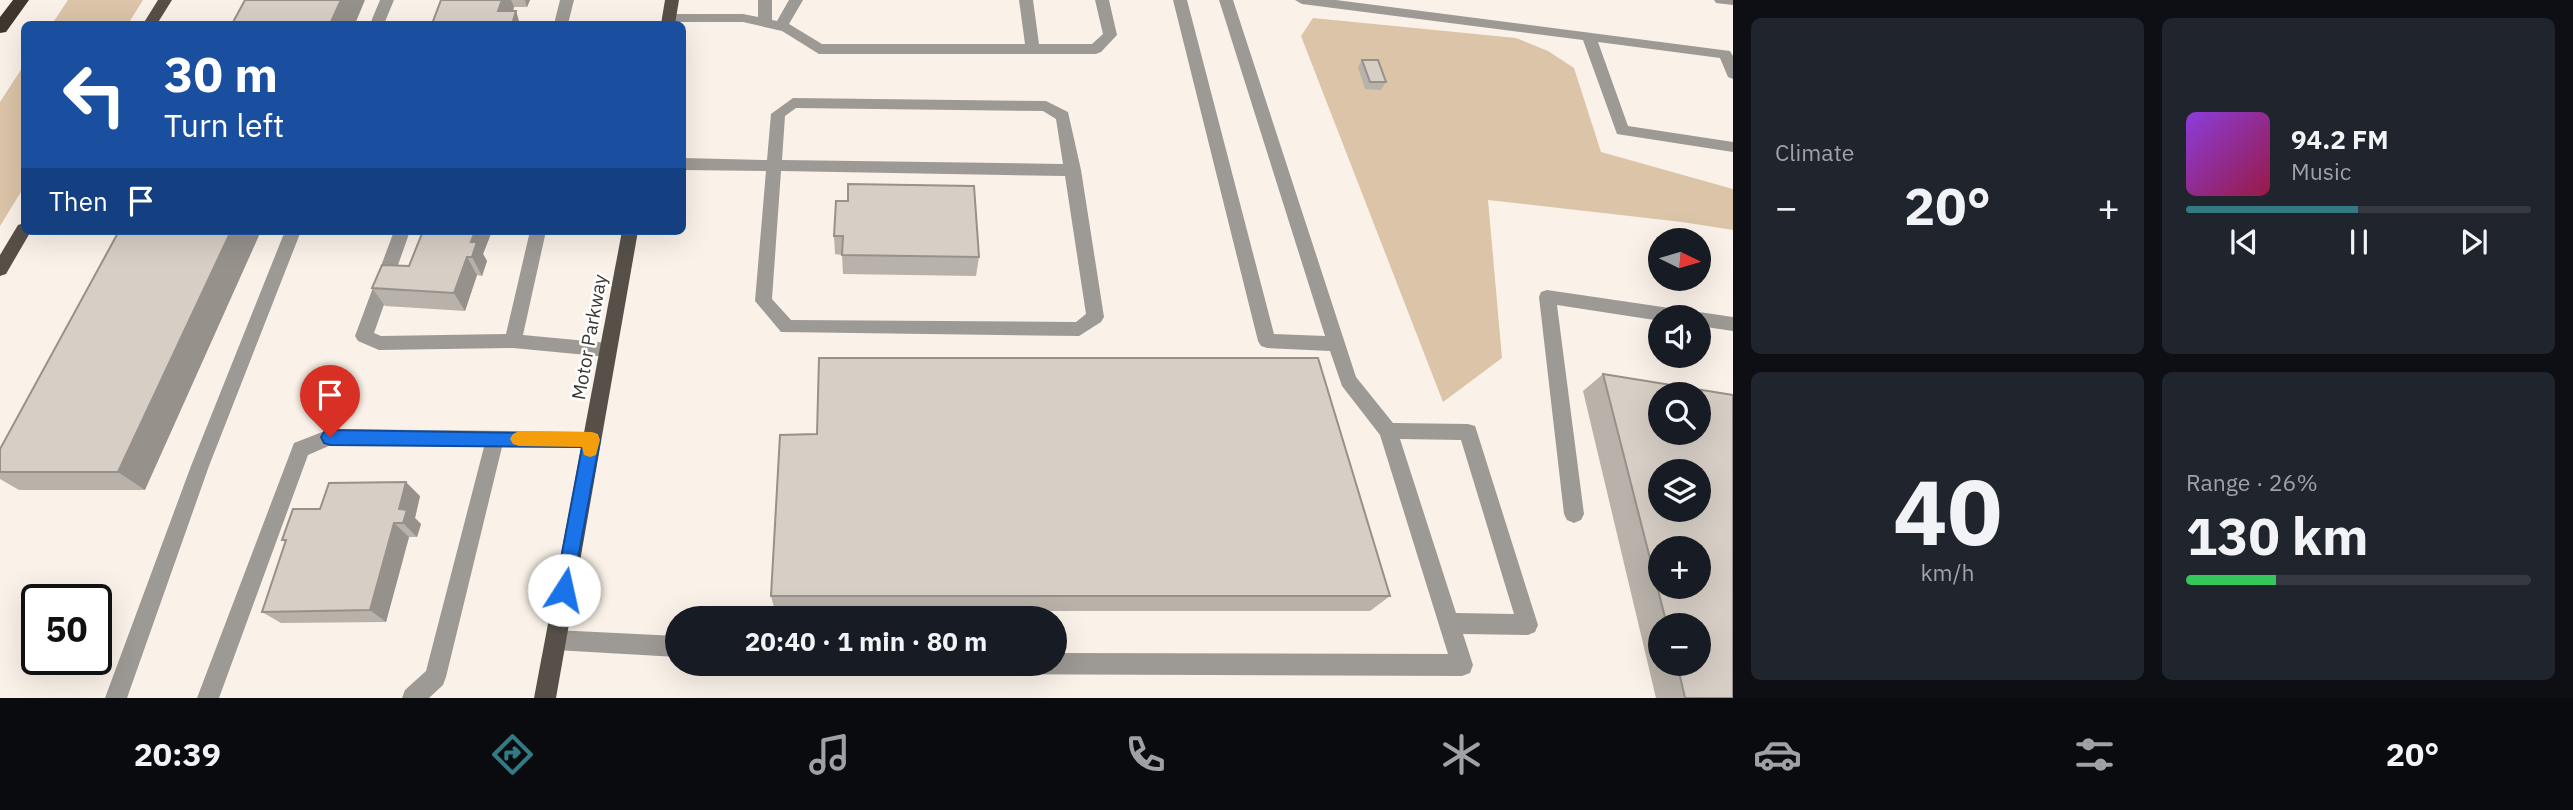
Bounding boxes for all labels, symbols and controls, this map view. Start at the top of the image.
text: 30 m [164,42,278,105]
icon: left [49,49,140,140]
text: Turn left [164,104,284,146]
text: 94.2 FM [2291,122,2389,156]
text: Climate [1775,137,1854,167]
text: Music [2291,156,2351,186]
text: 20° [1904,172,1991,239]
icon: arrive [122,182,160,220]
text: − [1775,182,1798,231]
text: + [2097,182,2120,231]
text: Then [49,184,108,218]
icon: previous [2225,223,2263,261]
icon: pause [2340,223,2378,261]
icon: next [2455,223,2493,261]
north arrow [1648,228,1712,290]
map controls [1648,228,1711,676]
street label: Motor Parkway [566,272,612,402]
button: sound [1648,305,1711,368]
pin [300,365,360,437]
icon: arrive [311,376,349,414]
button: search [1648,382,1711,445]
text: 40 [1893,452,2002,570]
button: layers [1648,459,1711,522]
text: Range · 26% [2186,467,2318,497]
text: 130 km [2186,502,2368,569]
button: + [1648,536,1711,599]
position arrow [527,553,601,627]
text: km/h [1920,557,1975,587]
speed limit sign: 50 [21,584,112,675]
button: − [1648,613,1711,676]
text: 20:40 · 1 min · 80 m [745,624,987,658]
icon: directions [488,730,537,779]
icon: music [805,730,854,779]
icon: phone [1121,730,1170,779]
icon: climate [1437,730,1486,779]
icon: car [1753,730,1802,779]
icon: filters [2070,730,2119,779]
text: 20:39 [134,733,221,775]
text: 20° [2386,733,2439,775]

